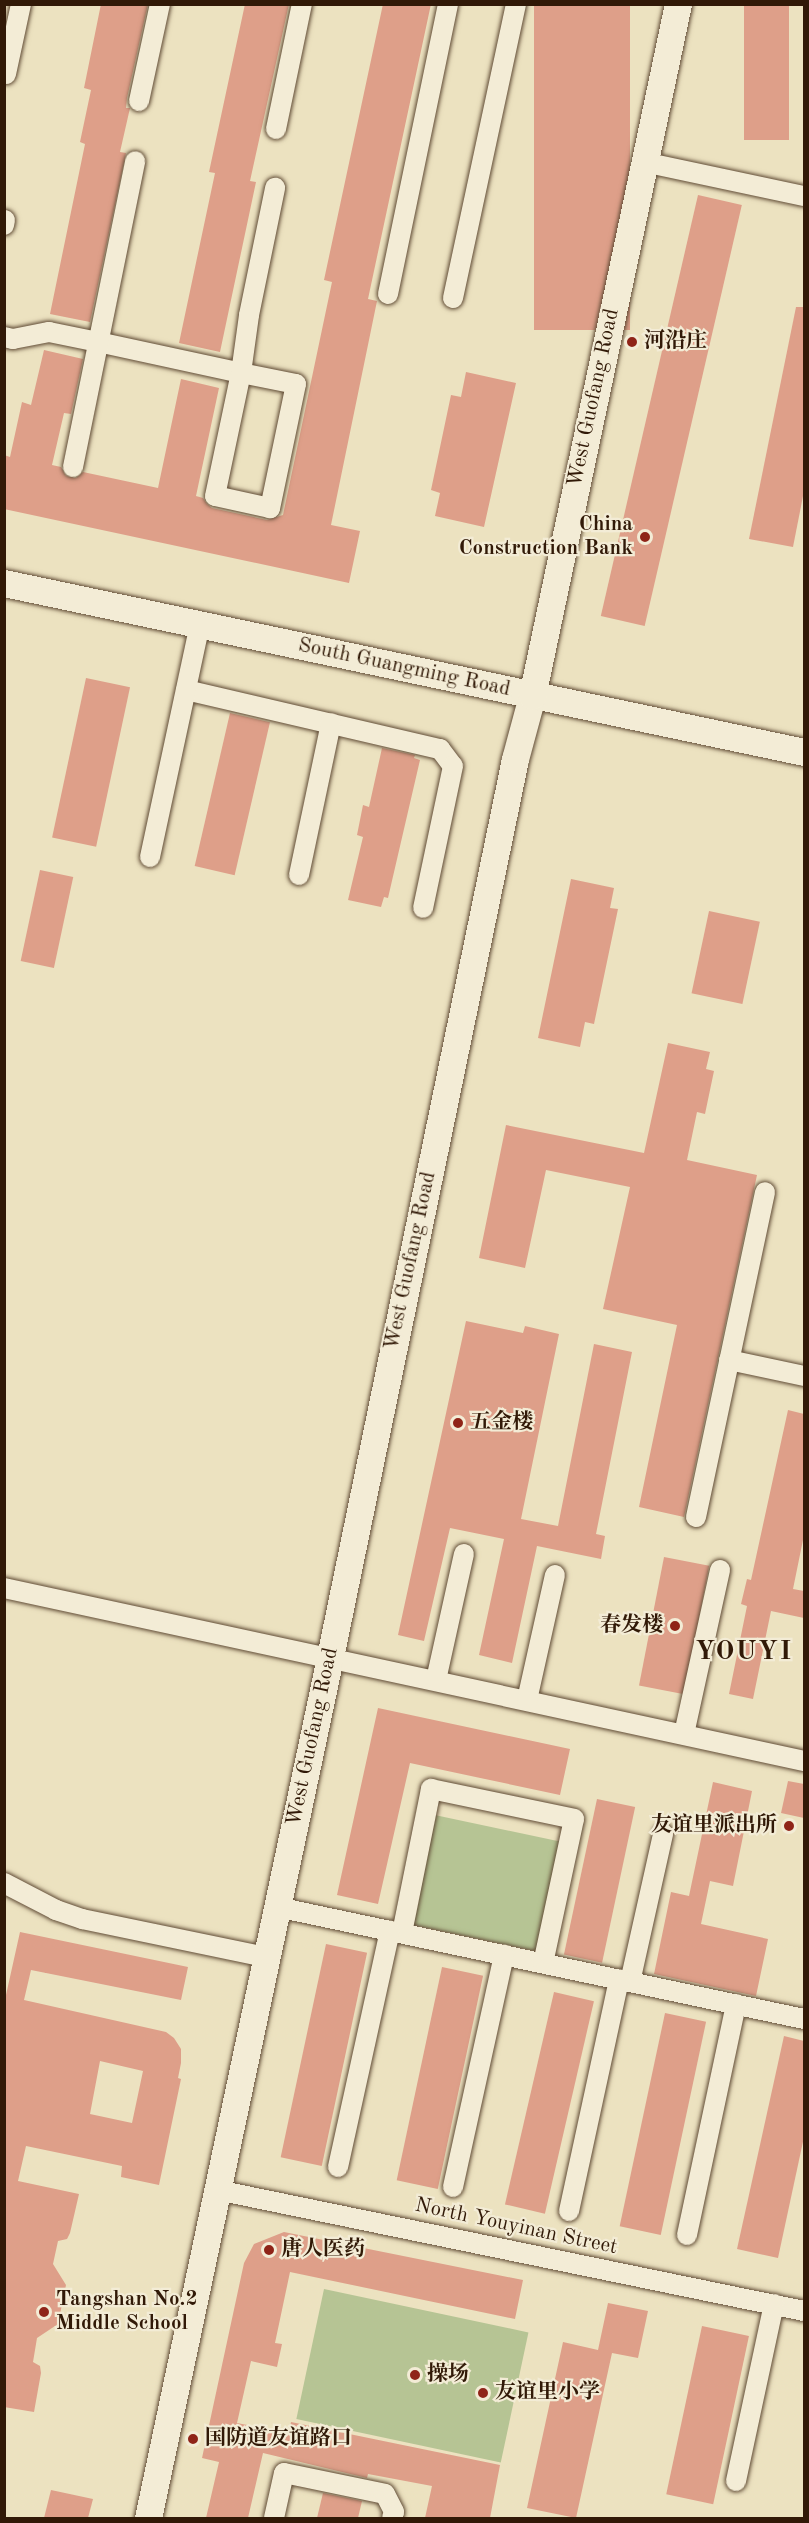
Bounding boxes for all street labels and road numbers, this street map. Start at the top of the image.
street label: West Guofang Road [563,306,625,490]
street label: South Guangming Road [296,633,512,703]
street label: West Guofang Road [380,1169,442,1353]
street label: West Guofang Road [282,1645,344,1829]
street label: North Youyinan Street [412,2193,620,2261]

